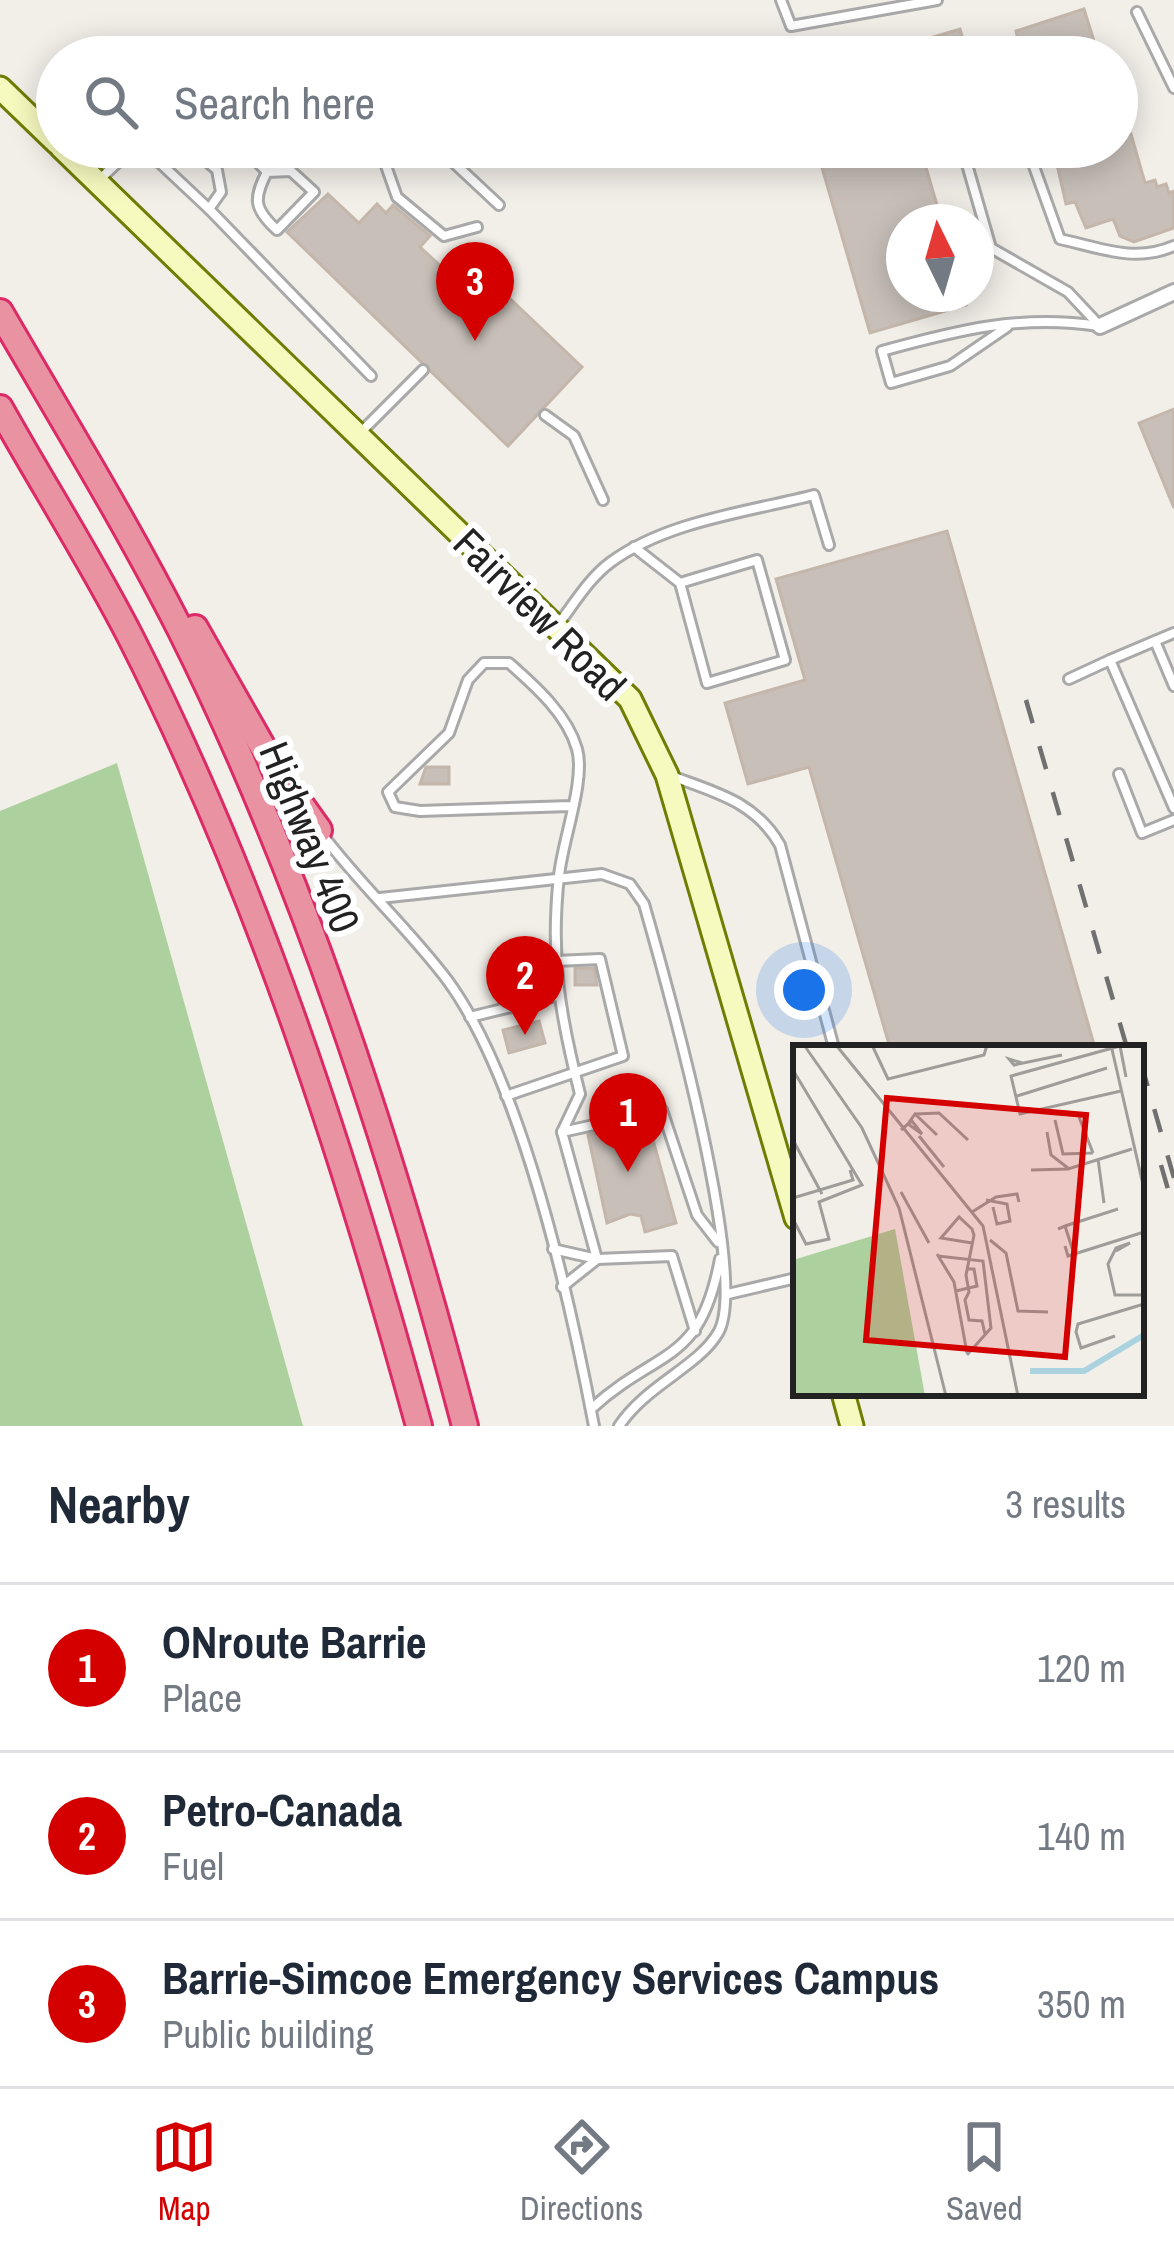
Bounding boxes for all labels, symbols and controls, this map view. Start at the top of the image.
search box [36,36,1138,168]
icon: search [78,69,144,135]
text: Search here [174,72,375,133]
north arrow [886,204,994,312]
pin: 3 [436,242,514,341]
street label: Fairview Road [442,516,638,712]
street label: Highway 400 [246,733,374,941]
pin: 2 [486,936,564,1035]
your location [774,960,834,1020]
inset map [793,1045,1144,1396]
pin: 1 [589,1073,667,1172]
text: Nearby [48,1470,190,1539]
text: 3 results [1005,1478,1126,1530]
text: ONroute Barrie [162,1611,427,1672]
text: 1 [78,1642,96,1694]
text: 120 m [1037,1642,1126,1694]
text: Place [162,1672,242,1724]
text: Petro-Canada [162,1779,402,1840]
text: 2 [78,1810,96,1862]
text: 140 m [1037,1810,1126,1862]
text: Fuel [162,1840,224,1892]
text: Barrie-Simcoe Emergency Services Campus [162,1947,939,2008]
text: 3 [78,1978,96,2030]
text: 350 m [1037,1978,1126,2030]
text: Public building [162,2008,374,2060]
tab: Map [151,2114,217,2230]
tab: Directions [520,2114,643,2230]
tab: Saved [946,2114,1023,2230]

